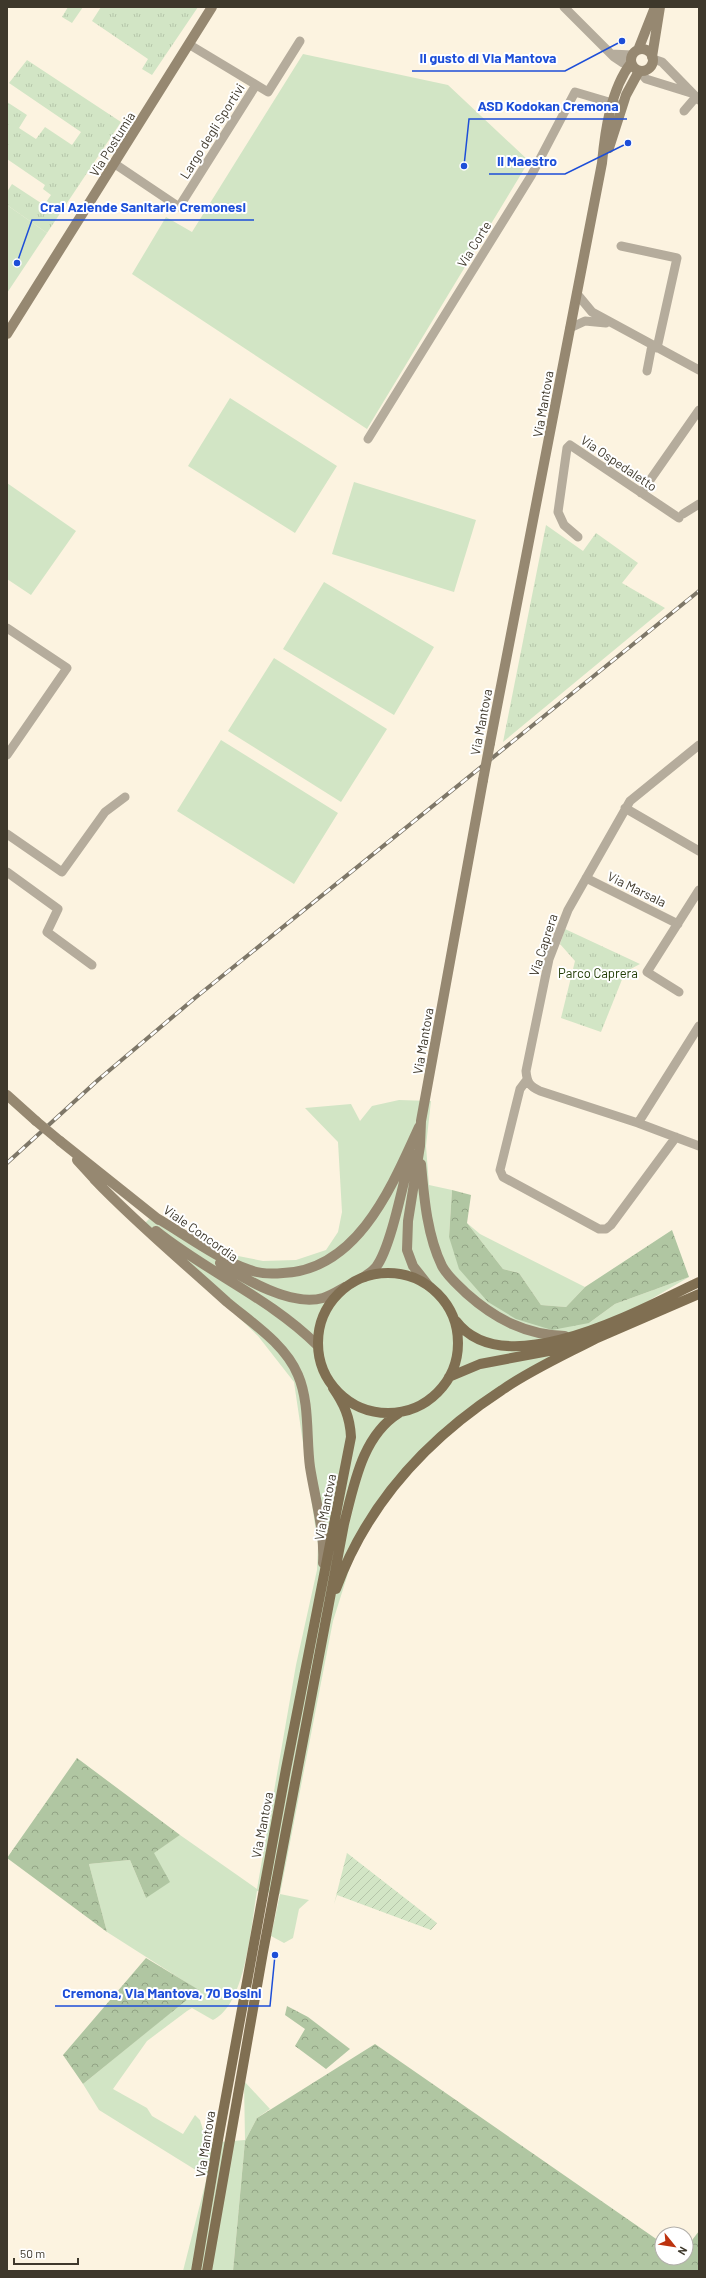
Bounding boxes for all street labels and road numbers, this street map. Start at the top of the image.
street label: Largo degli Sportivi [176,80,248,182]
street label: Via Postumia [86,109,138,179]
street label: Via Corte [454,218,494,270]
street label: Via Mantova [529,370,557,438]
street label: Via Ospedaletto [578,432,660,494]
street label: Via Mantova [467,687,495,757]
street label: Via Marsala [605,868,669,910]
street label: Via Caprera [525,912,561,978]
street label: Via Mantova [409,1007,437,1075]
street label: Viale Concordia [161,1201,241,1265]
street label: Via Mantova [311,1472,339,1542]
street label: Via Mantova [248,1790,276,1860]
street label: Via Mantova [192,2110,218,2178]

